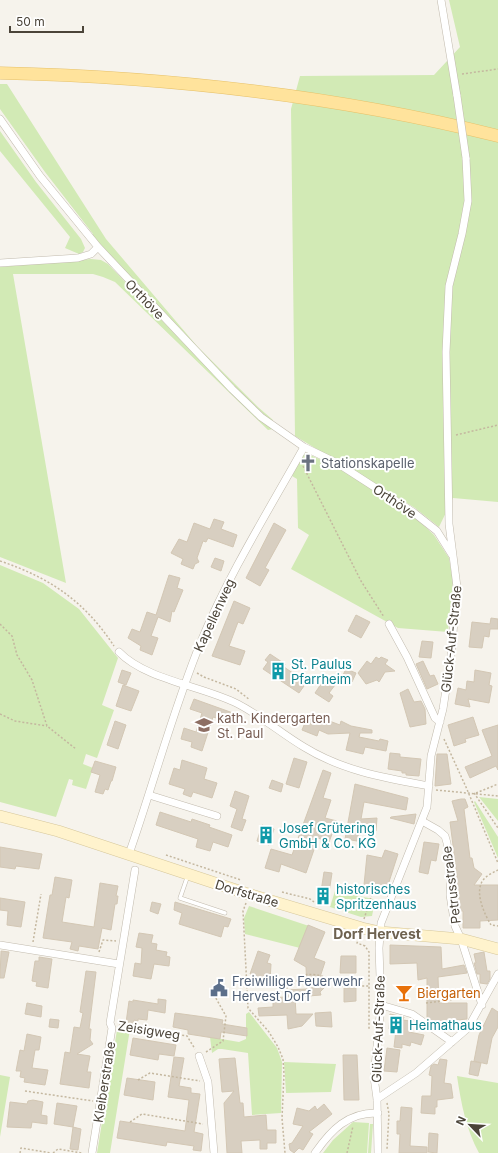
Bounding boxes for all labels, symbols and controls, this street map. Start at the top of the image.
scale bar [10,8,83,34]
text: 50 m [16,14,45,29]
street label: Orthöve [122,276,168,322]
church icon: Stationskapelle [298,453,318,473]
place label: Stationskapelle [321,455,415,471]
street label: Orthöve [370,481,420,521]
street label: Kapellenweg [190,576,238,654]
street label: Glück-Auf-Straße [437,585,465,693]
place label: St. Paulus Pfarrheim [291,656,352,687]
building icon: St. Paulus Pfarrheim [268,661,288,681]
place label: kath. Kindergarten St. Paul [217,710,331,741]
school or university icon: kath. Kindergarten St. Paul [194,715,214,735]
place label: Josef Grütering GmbH & Co. KG [279,820,376,851]
building icon: Josef Grütering GmbH & Co. KG [256,825,276,845]
street label: Petrusstraße [438,845,464,925]
street label: Dorfstraße [213,876,281,910]
place label: historisches Spritzenhaus [336,881,417,912]
building icon: historisches Spritzenhaus [313,886,333,906]
district label: Dorf Hervest [333,925,421,942]
place label: Freiwillige Feuerwehr Hervest Dorf [232,973,363,1004]
street label: Glück-Auf-Straße [368,975,388,1083]
public building icon: Freiwillige Feuerwehr Hervest Dorf [209,978,229,998]
bar icon: Biergarten [394,983,414,1003]
place label: Biergarten [417,985,481,1001]
building icon: Heimathaus [386,1015,406,1035]
street label: Zeisigweg [117,1017,181,1043]
place label: Heimathaus [409,1017,482,1033]
street label: Kleiberstraße [90,1040,118,1124]
north arrow [450,1105,490,1145]
text: N [453,1114,469,1128]

